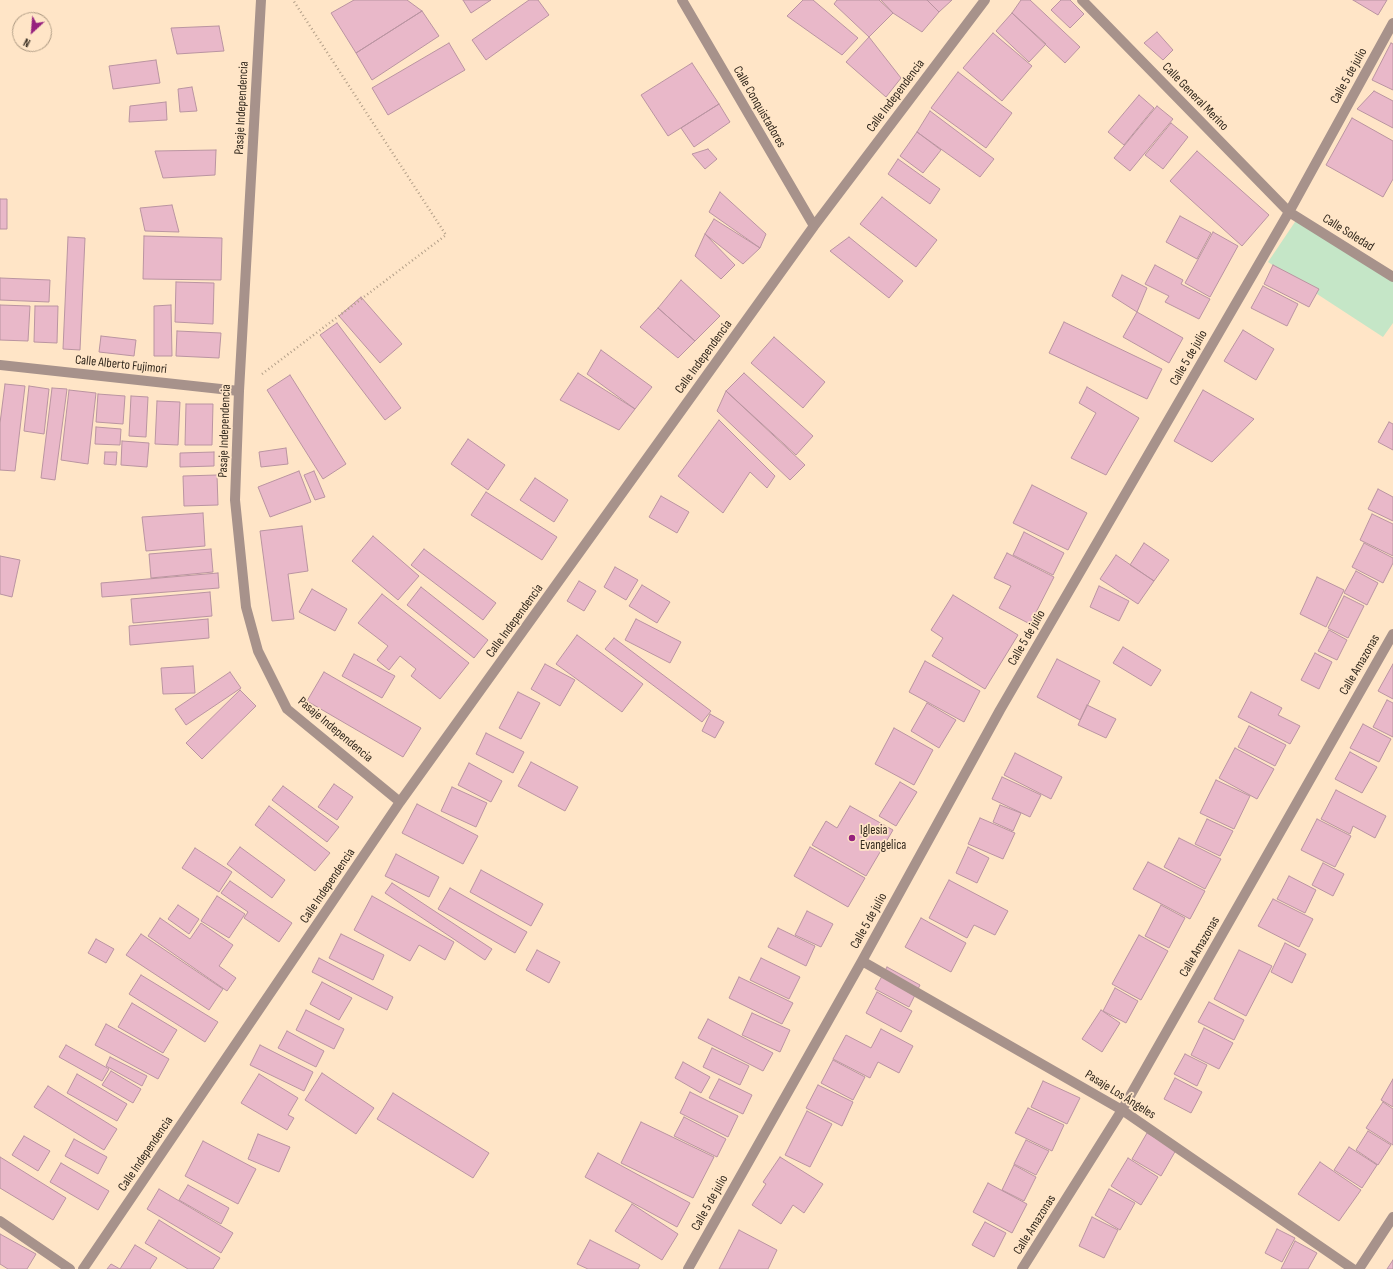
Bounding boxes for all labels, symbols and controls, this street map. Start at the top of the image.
north arrow [12,12,52,52]
text: N [21,35,32,49]
street label: Calle 5 de julio [1327,45,1371,107]
street label: Calle Independencia [864,57,928,135]
street label: Calle General Merino [1159,60,1231,134]
street label: Pasaje Independencia [232,61,252,155]
street label: Calle Conquistadores [729,64,789,150]
street label: Calle Soledad [1319,211,1377,255]
street label: Calle Independencia [672,317,736,397]
street label: Calle 5 de julio [1167,327,1211,389]
street label: Calle Alberto Fujimori [74,352,168,378]
street label: Pasaje Independencia [216,384,234,478]
street label: Calle Independencia [483,581,547,661]
street label: Calle 5 de julio [1005,607,1049,669]
street label: Calle Amazonas [1336,632,1384,698]
street label: Pasaje Independencia [294,694,376,766]
place label: Iglesia Evangelica [860,823,906,854]
marker: Iglesia Evangelica [847,833,857,843]
street label: Calle Independencia [297,846,359,926]
street label: Calle 5 de julio [847,890,891,952]
street label: Calle Amazonas [1176,914,1224,980]
street label: Pasaje Los Ángeles [1082,1067,1158,1123]
street label: Calle Independencia [115,1114,177,1194]
street label: Calle 5 de julio [688,1172,732,1234]
street label: Calle Amazonas [1011,1192,1059,1258]

